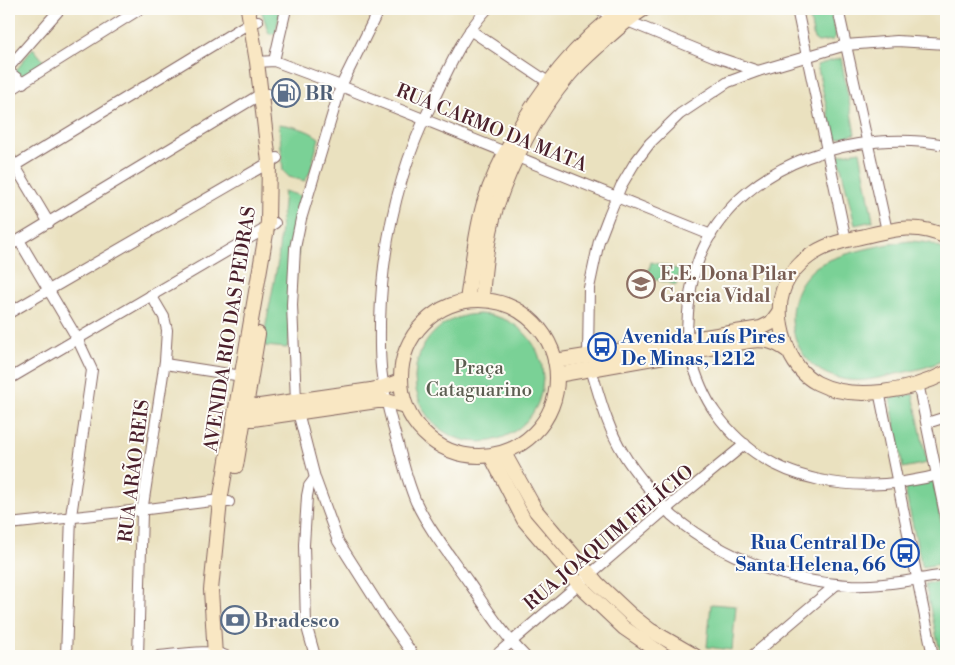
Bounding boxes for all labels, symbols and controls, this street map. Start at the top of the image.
fuel station icon: BR [271,78,301,108]
street label: RUA CARMO DA MATA [392,79,592,178]
place label: BR [305,82,334,106]
street label: AVENIDA RIO DAS PEDRAS [199,205,261,455]
place label: E.E. Dona Pilar Garcia Vidal [660,262,797,308]
school or university icon: E.E. Dona Pilar Garcia Vidal [626,269,656,299]
place label: Avenida Luís Pires De Minas, 1212 [620,325,785,371]
bus stop icon: Avenida Luís Pires De Minas, 1212 [587,332,617,362]
park label: Praça Cataguarino [426,356,532,402]
street label: RUA ARÃO REIS [111,398,155,544]
street label: RUA JOAQUIM FELÍCIO [518,459,699,616]
place label: Rua Central De Santa Helena, 66 [736,531,886,577]
bus stop icon: Rua Central De Santa Helena, 66 [890,538,920,568]
bank icon: Bradesco [220,605,250,635]
place label: Bradesco [254,609,339,633]

